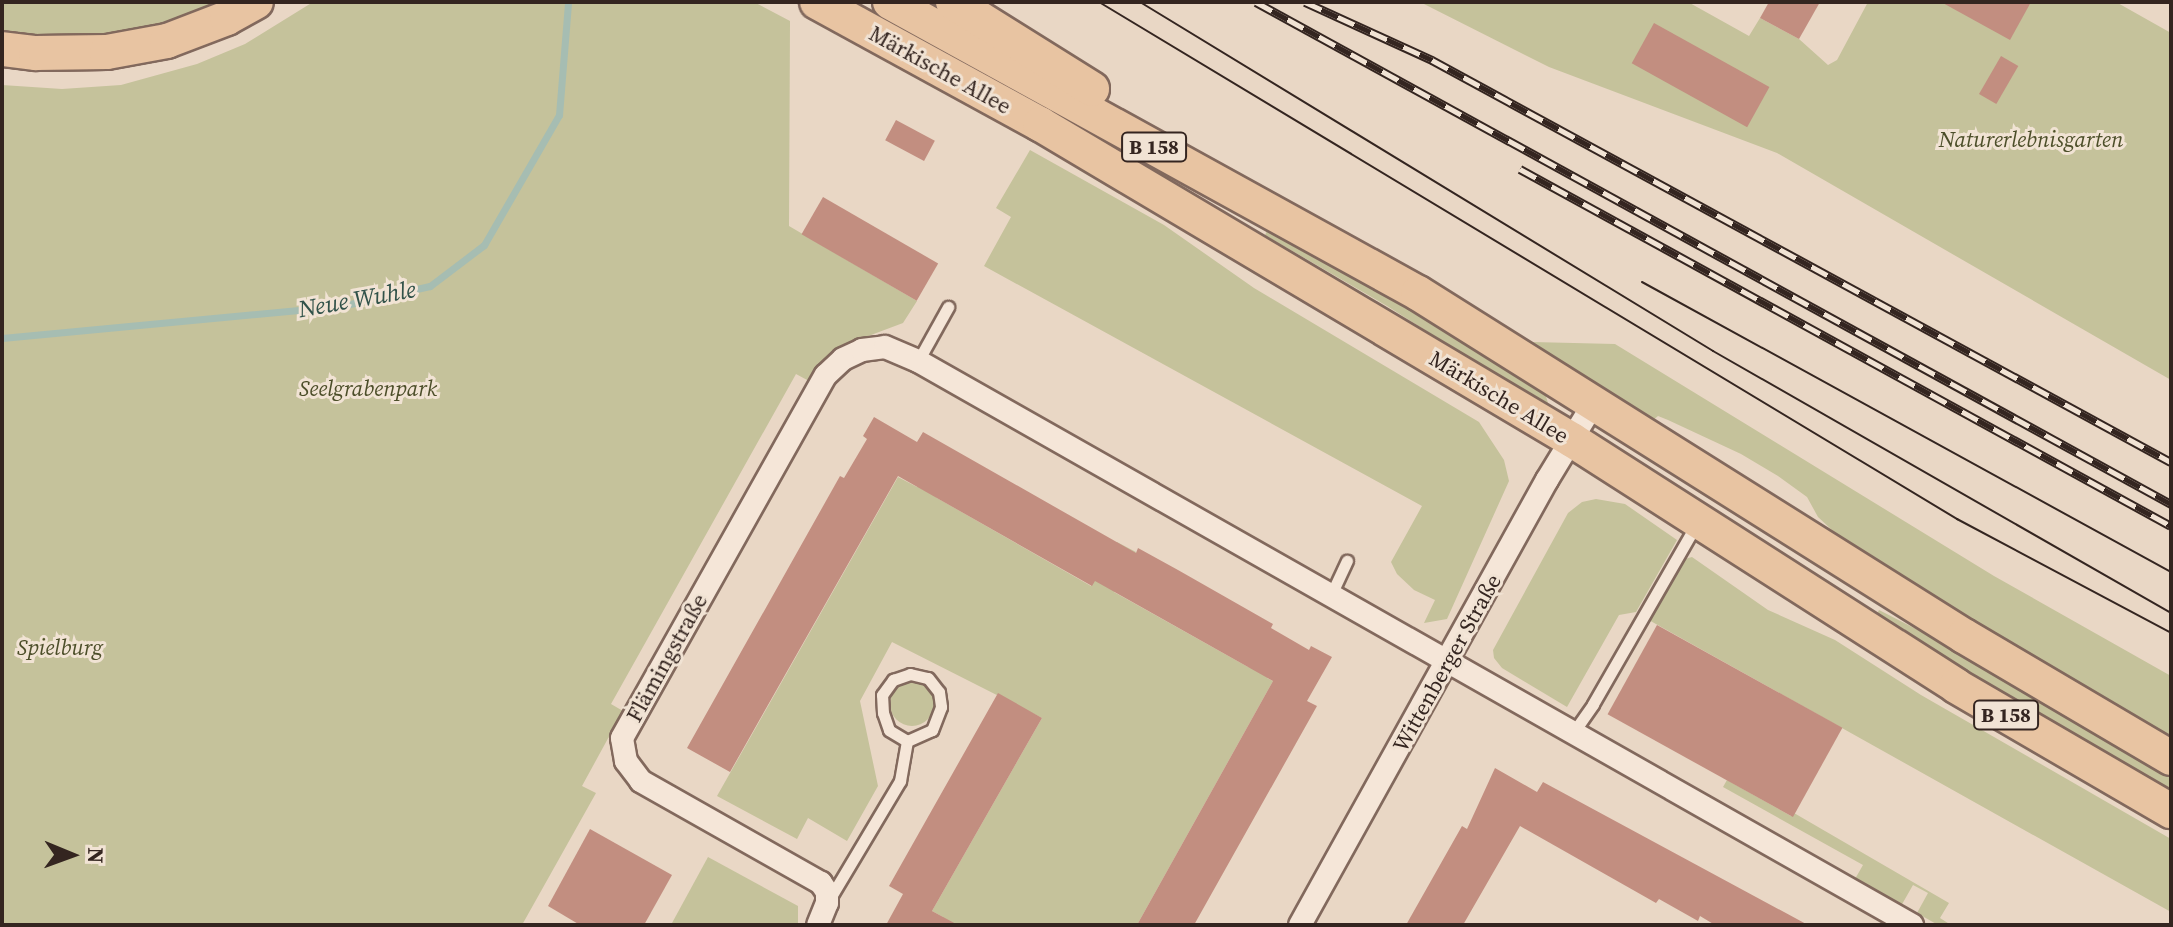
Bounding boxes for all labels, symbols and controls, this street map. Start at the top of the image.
street label: Märkische Allee [865,20,1015,120]
park label: Naturerlebnisgarten [1939,127,2123,153]
road number: B 158 [1120,131,1188,163]
water label: Neue Wuhle [296,275,418,323]
street label: Märkische Allee [1425,345,1573,449]
park label: Seelgrabenpark [299,376,437,402]
street label: Wittenberger Straße [1387,570,1507,756]
street label: Flämingstraße [621,589,713,727]
park label: Spielburg [17,635,103,661]
road number: B 158 [1972,699,2040,731]
north arrow [32,815,112,895]
text: N [81,847,111,864]

